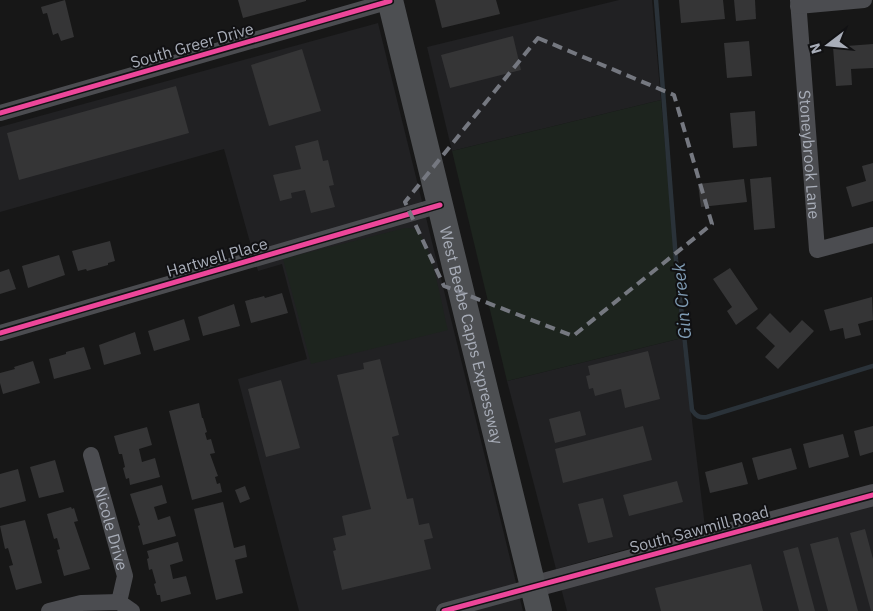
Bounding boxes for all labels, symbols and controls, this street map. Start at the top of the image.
street label: South Greer Drive [128,18,256,72]
north arrow [803,20,853,70]
text: N [805,41,826,56]
street label: Stoneybrook Lane [795,89,825,220]
street label: West Beebe Capps Expressway [436,224,508,446]
street label: Hartwell Place [164,233,270,281]
water label: Gin Creek [667,261,696,340]
street label: Nicole Drive [90,484,133,573]
street label: South Sawmill Road [627,501,771,557]

